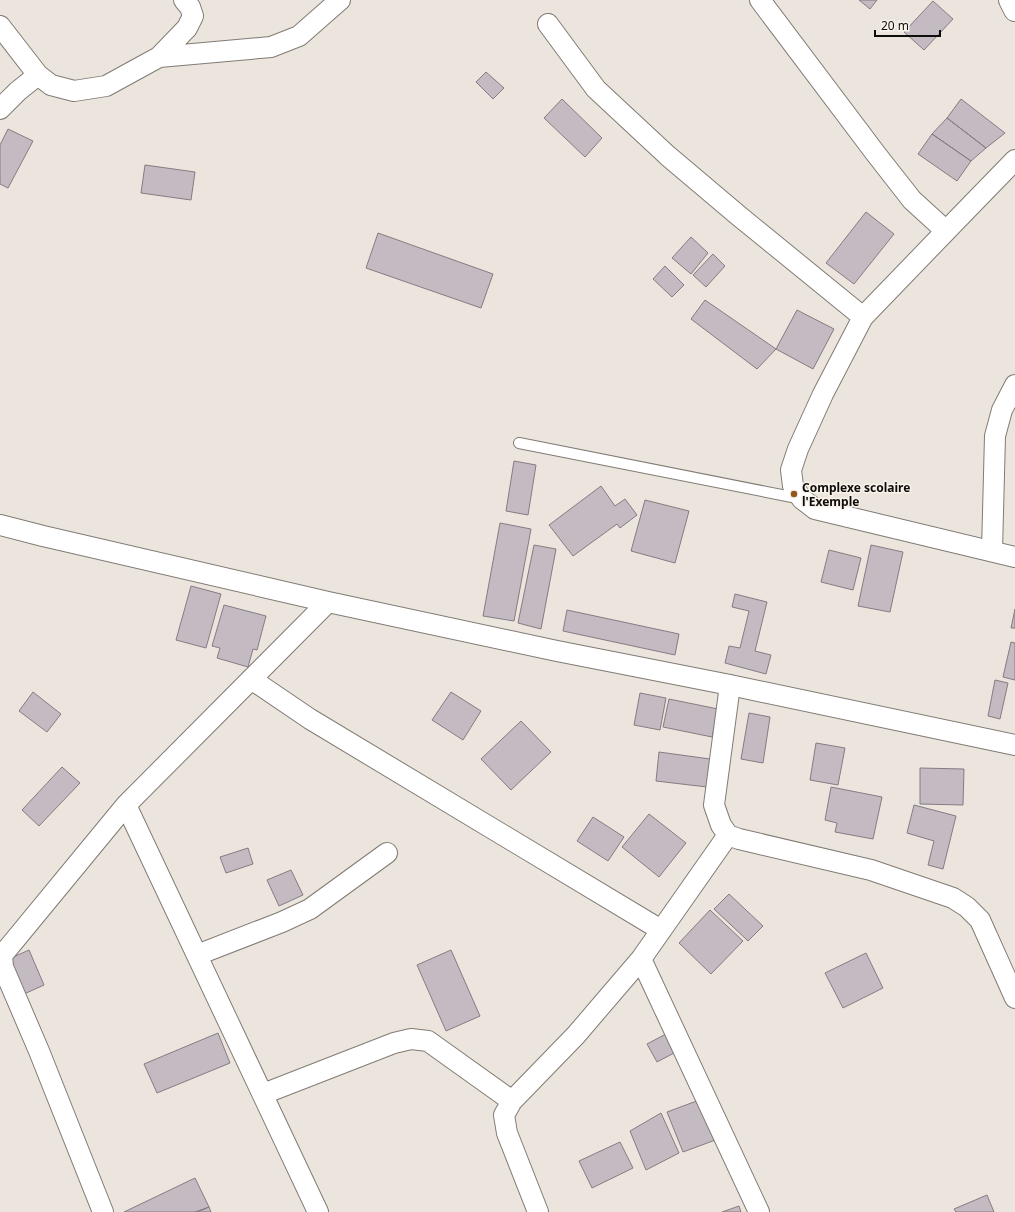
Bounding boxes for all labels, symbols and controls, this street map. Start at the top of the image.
scale bar [875,12,940,38]
text: 20 m [881,17,909,34]
place label: Complexe scolaire l'Exemple [802,479,910,510]
marker: Complexe scolaire l'Exemple [789,489,799,499]

